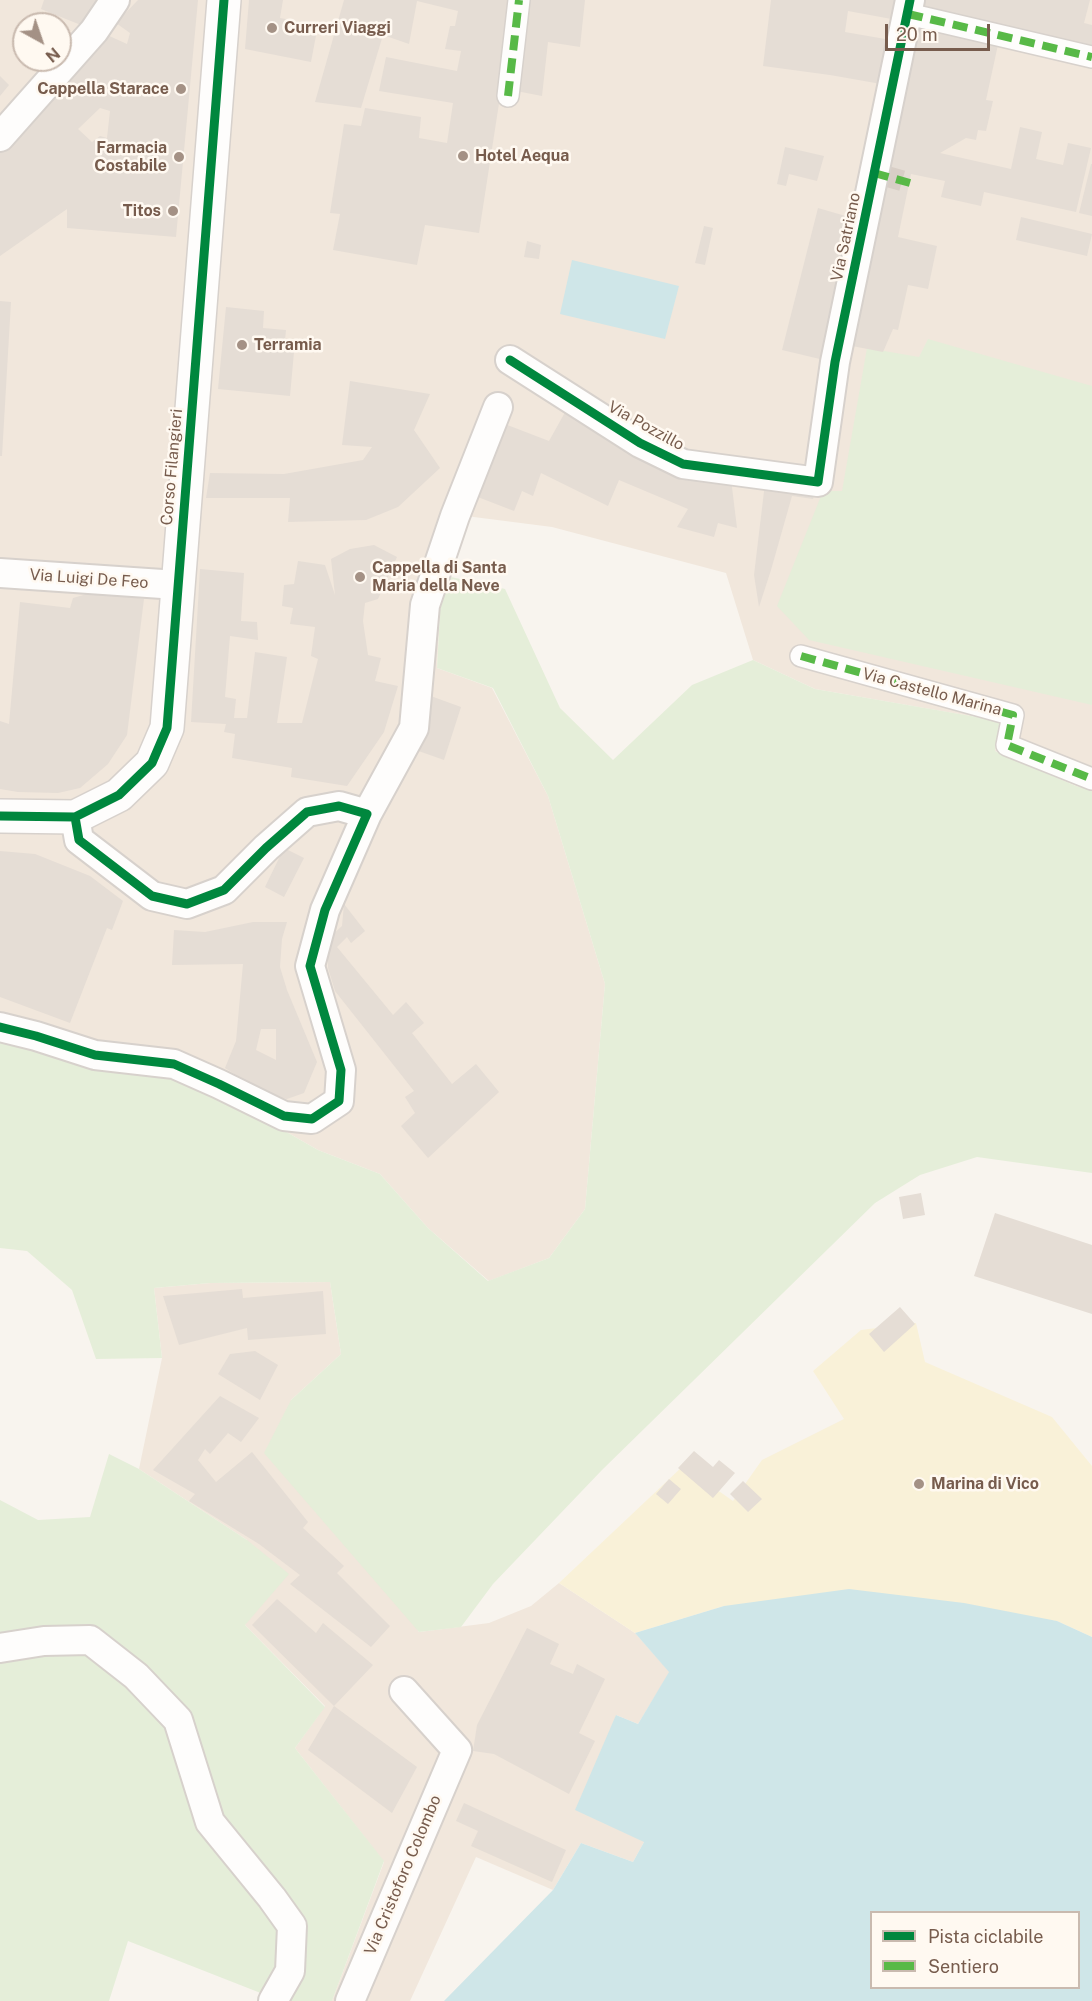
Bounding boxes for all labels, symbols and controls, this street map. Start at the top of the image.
north arrow [12,12,72,72]
scale bar [888,12,993,50]
place label: Curreri Viaggi [284,18,391,38]
marker: Curreri Viaggi [265,21,279,35]
text: 20 m [896,24,938,45]
text: N [42,43,64,66]
place label: Cappella Starace [37,79,169,99]
marker: Cappella Starace [174,82,188,96]
place label: Farmacia Costabile [94,138,167,176]
place label: Hotel Aequa [475,146,569,166]
marker: Hotel Aequa [456,149,470,163]
marker: Farmacia Costabile [172,150,186,164]
street label: Via Satriano [827,191,865,283]
place label: Titos [123,201,161,221]
marker: Titos [166,204,180,218]
place label: Terramia [254,335,322,355]
marker: Terramia [235,338,249,352]
street label: Via Pozzillo [605,397,687,455]
street label: Corso Filangieri [157,408,187,526]
place label: Cappella di Santa Maria della Neve [372,558,506,596]
street label: Via Luigi De Feo [29,565,149,593]
marker: Cappella di Santa Maria della Neve [353,570,367,584]
street label: Via Castello Marina [860,664,1004,720]
place label: Marina di Vico [931,1474,1039,1494]
marker: Marina di Vico [912,1477,926,1491]
street label: Via Cristoforo Colombo [361,1792,445,1958]
legend [870,1911,1080,1989]
text: Pista ciclabile [928,1926,1043,1947]
text: Sentiero [928,1956,999,1977]

